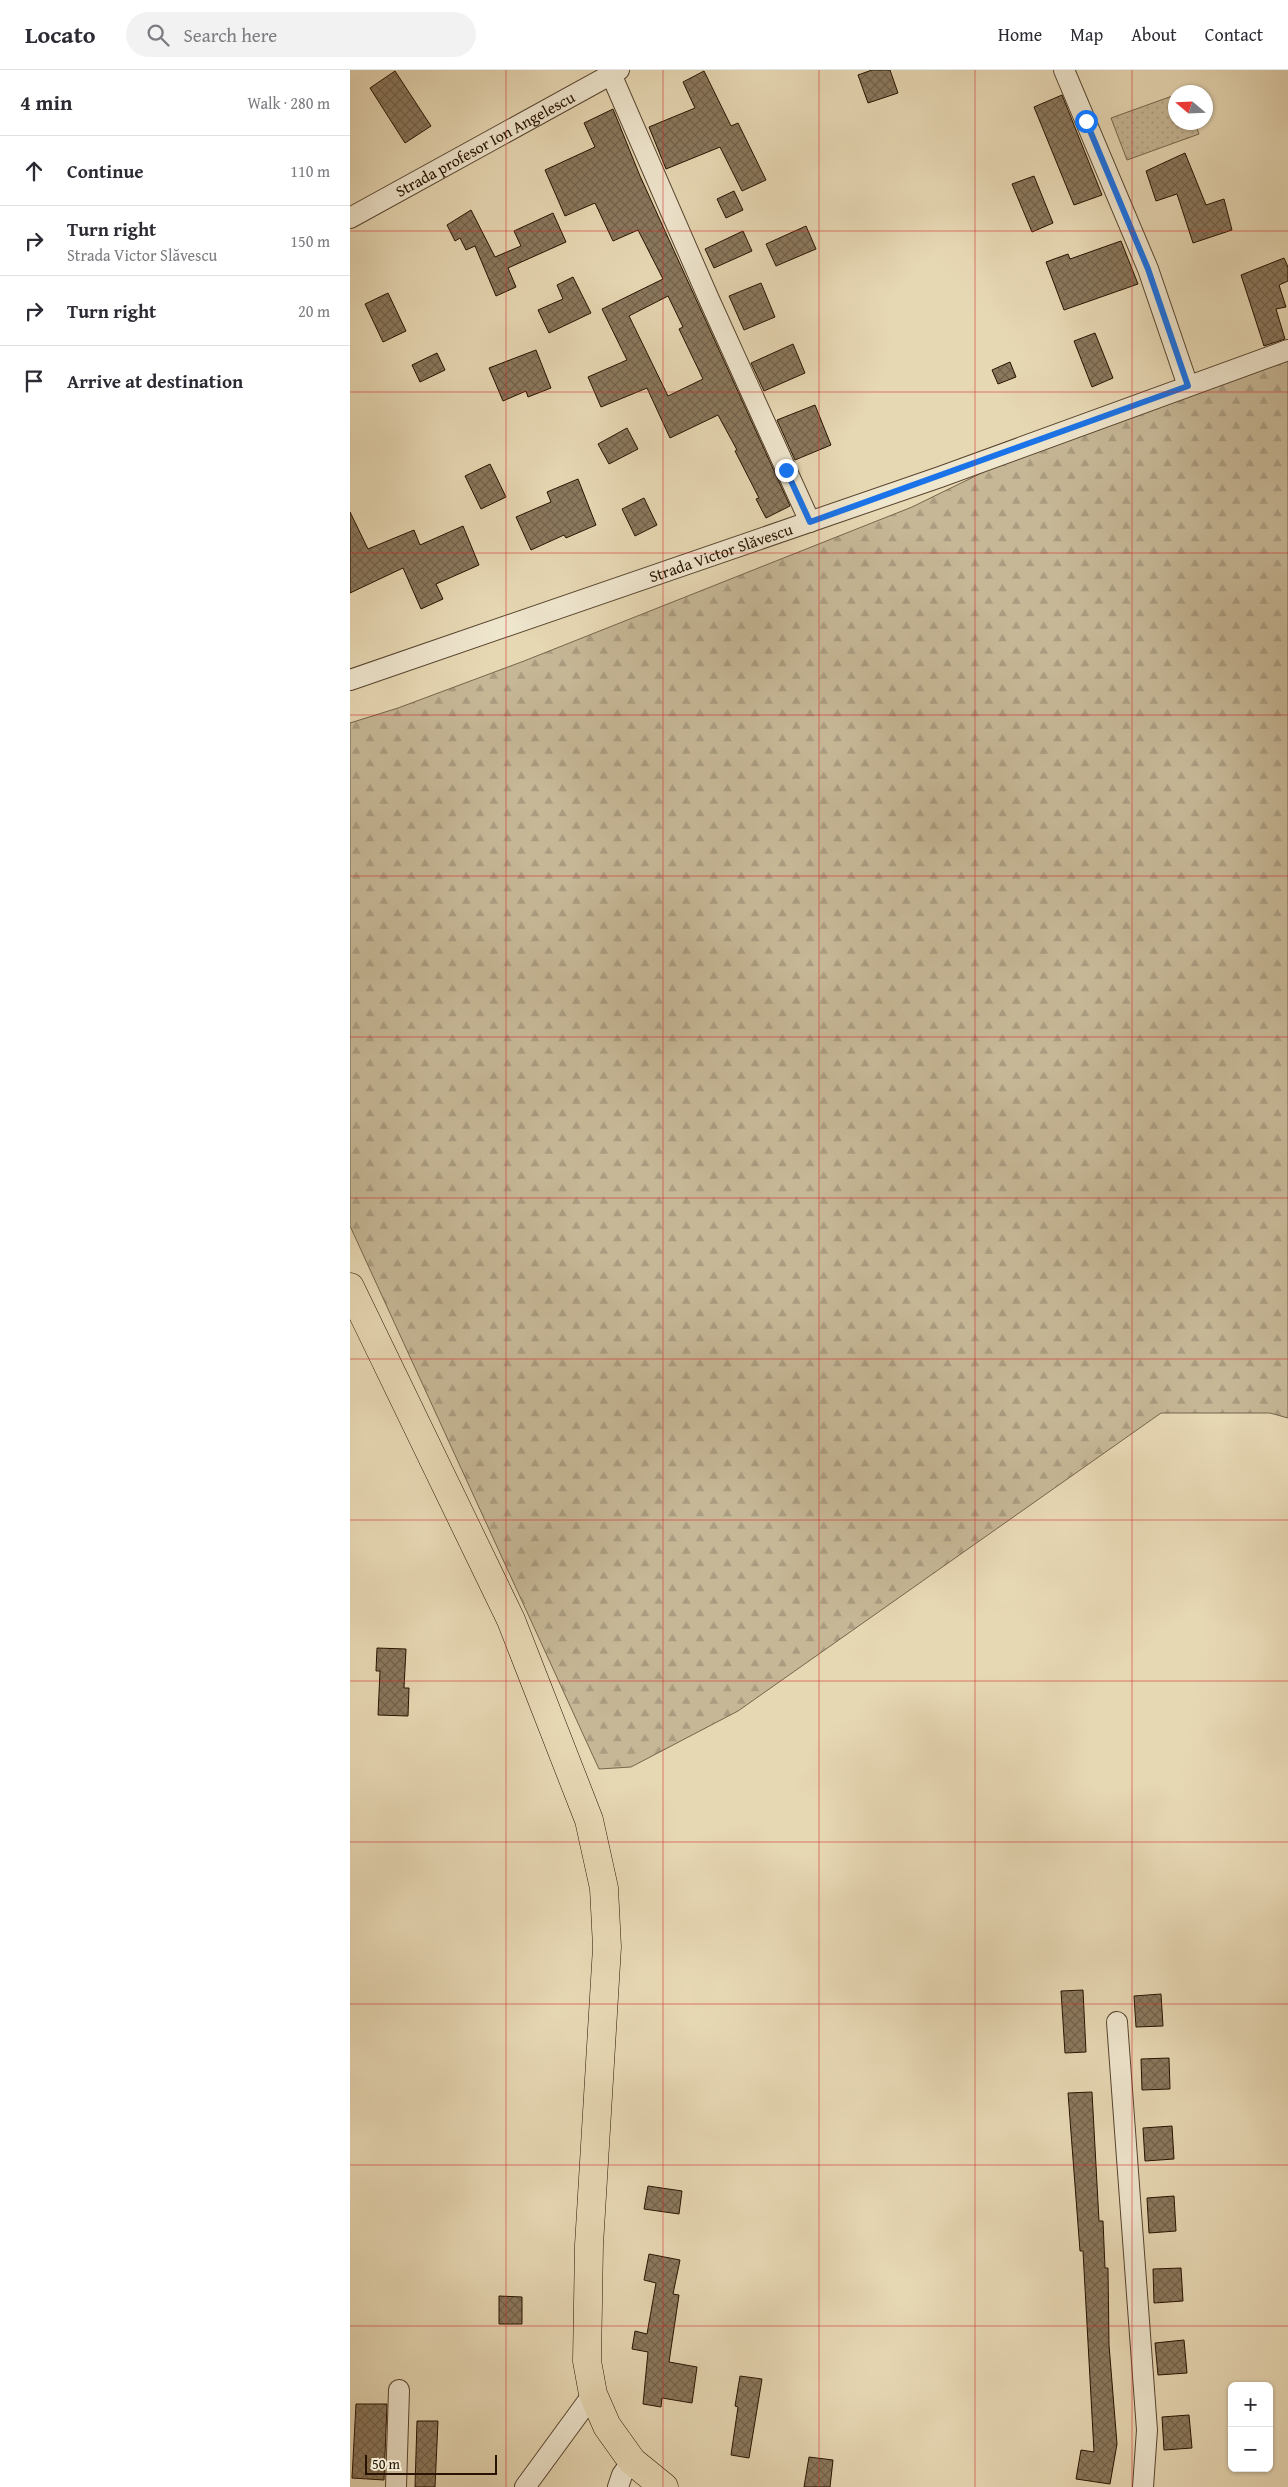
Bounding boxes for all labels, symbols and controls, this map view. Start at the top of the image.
search box [126,12,476,57]
text: Locato [25,17,96,52]
icon: search [144,21,172,49]
text: Search here [184,21,277,49]
text: Home [998,21,1042,48]
text: Map [1070,21,1103,48]
text: About [1131,21,1177,48]
text: Contact [1205,21,1263,48]
street label: Strada profesor Ion Angelescu [391,85,579,203]
north arrow [1168,85,1213,130]
text: 4 min [20,87,72,118]
text: Walk · 280 m [247,91,330,115]
route start [1075,110,1098,133]
icon: ahead [20,157,48,185]
text: Continue [67,157,144,185]
text: 110 m [290,159,330,183]
text: Turn right [67,215,156,243]
icon: right [20,227,48,255]
text: 150 m [290,229,330,253]
text: Strada Victor Slăvescu [67,243,217,267]
icon: right [20,297,48,325]
text: Turn right [67,297,156,325]
text: 20 m [298,299,330,323]
icon: arrive [20,367,48,395]
text: Arrive at destination [67,367,243,395]
route end [775,459,798,482]
street label: Strada Victor Slăvescu [646,517,796,588]
map controls [1228,2382,1273,2472]
button: + [1228,2382,1273,2427]
button: − [1228,2427,1273,2472]
scale bar [365,2452,498,2475]
text: 50 m [372,2454,400,2474]

